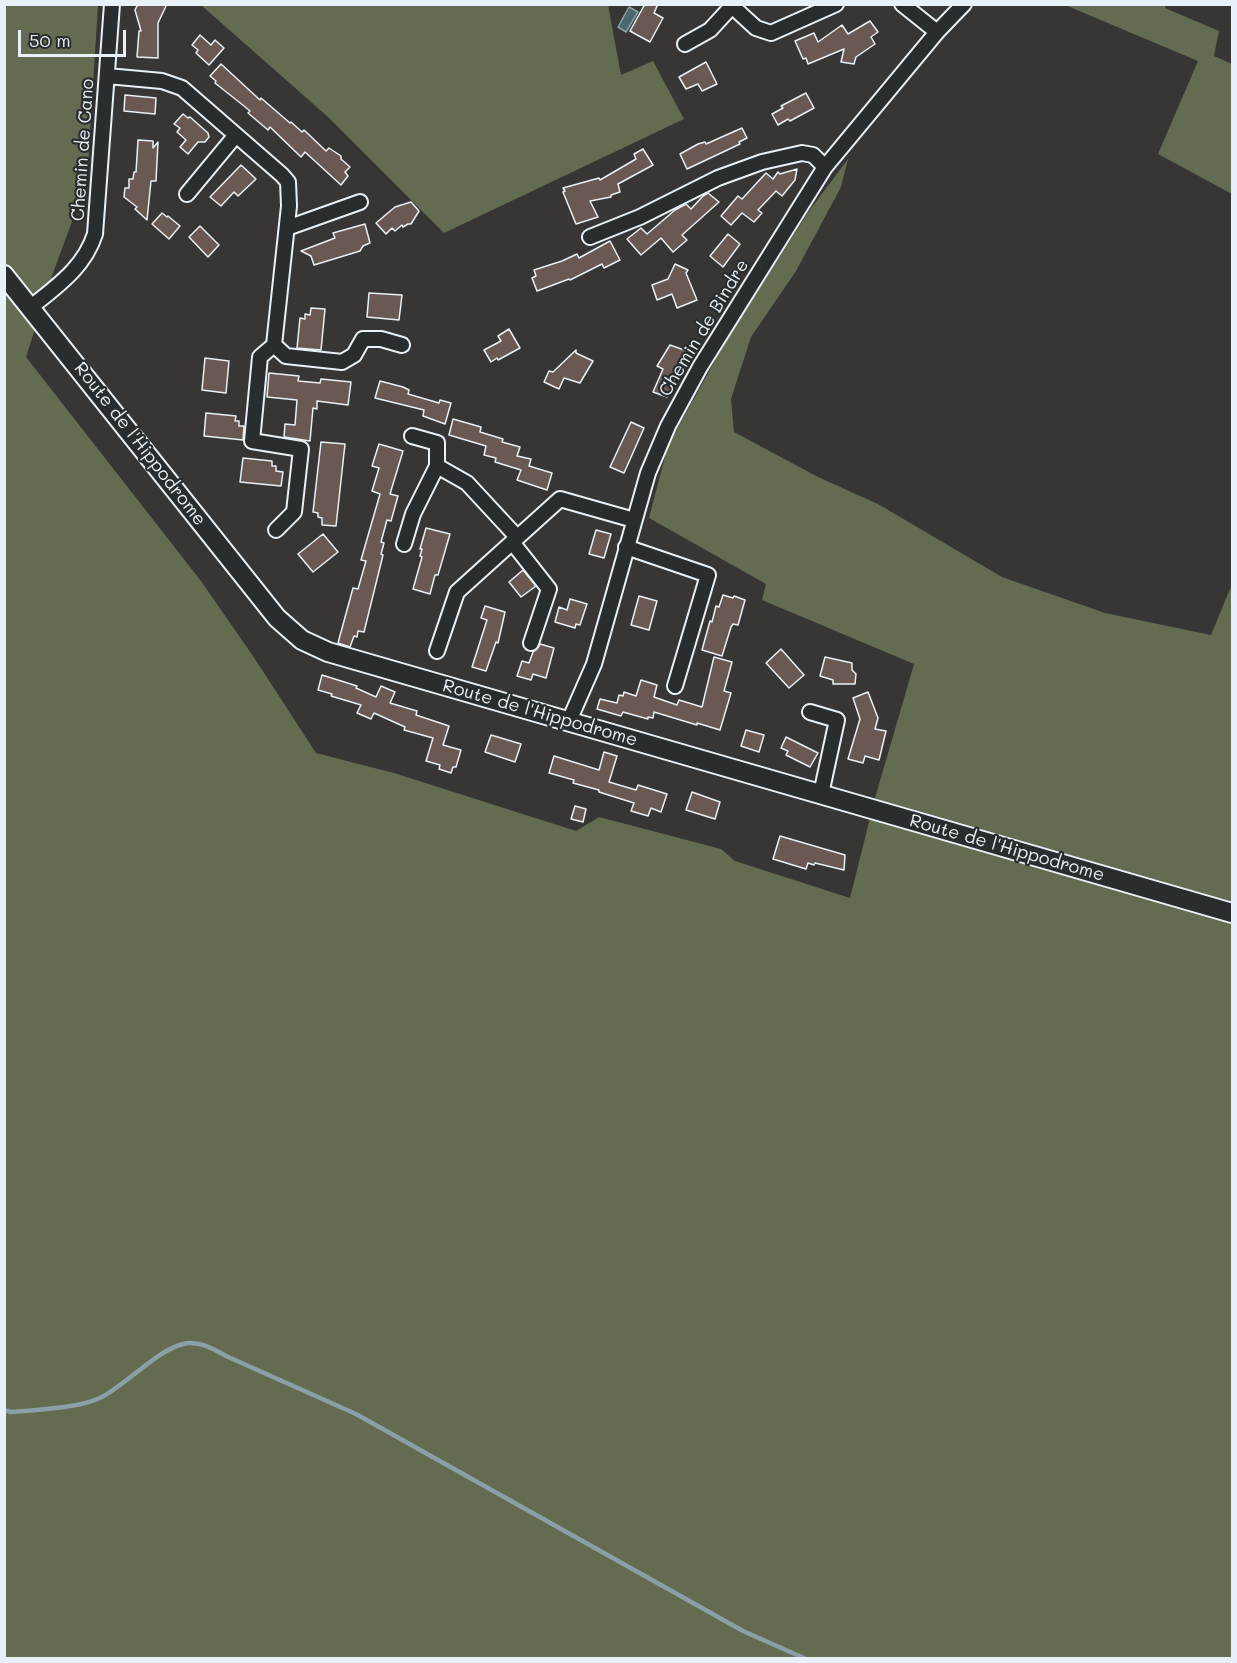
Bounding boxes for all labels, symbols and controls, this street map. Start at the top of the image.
scale bar [21,18,129,56]
text: 50 m [29,28,71,52]
street label: Chemin de Cano [67,78,99,222]
street label: Chemin de Bindre [654,255,754,401]
street label: Route de l'Hippodrome [69,358,211,530]
street label: Route de l'Hippodrome [440,675,640,751]
street label: Route de l'Hippodrome [907,810,1107,886]

